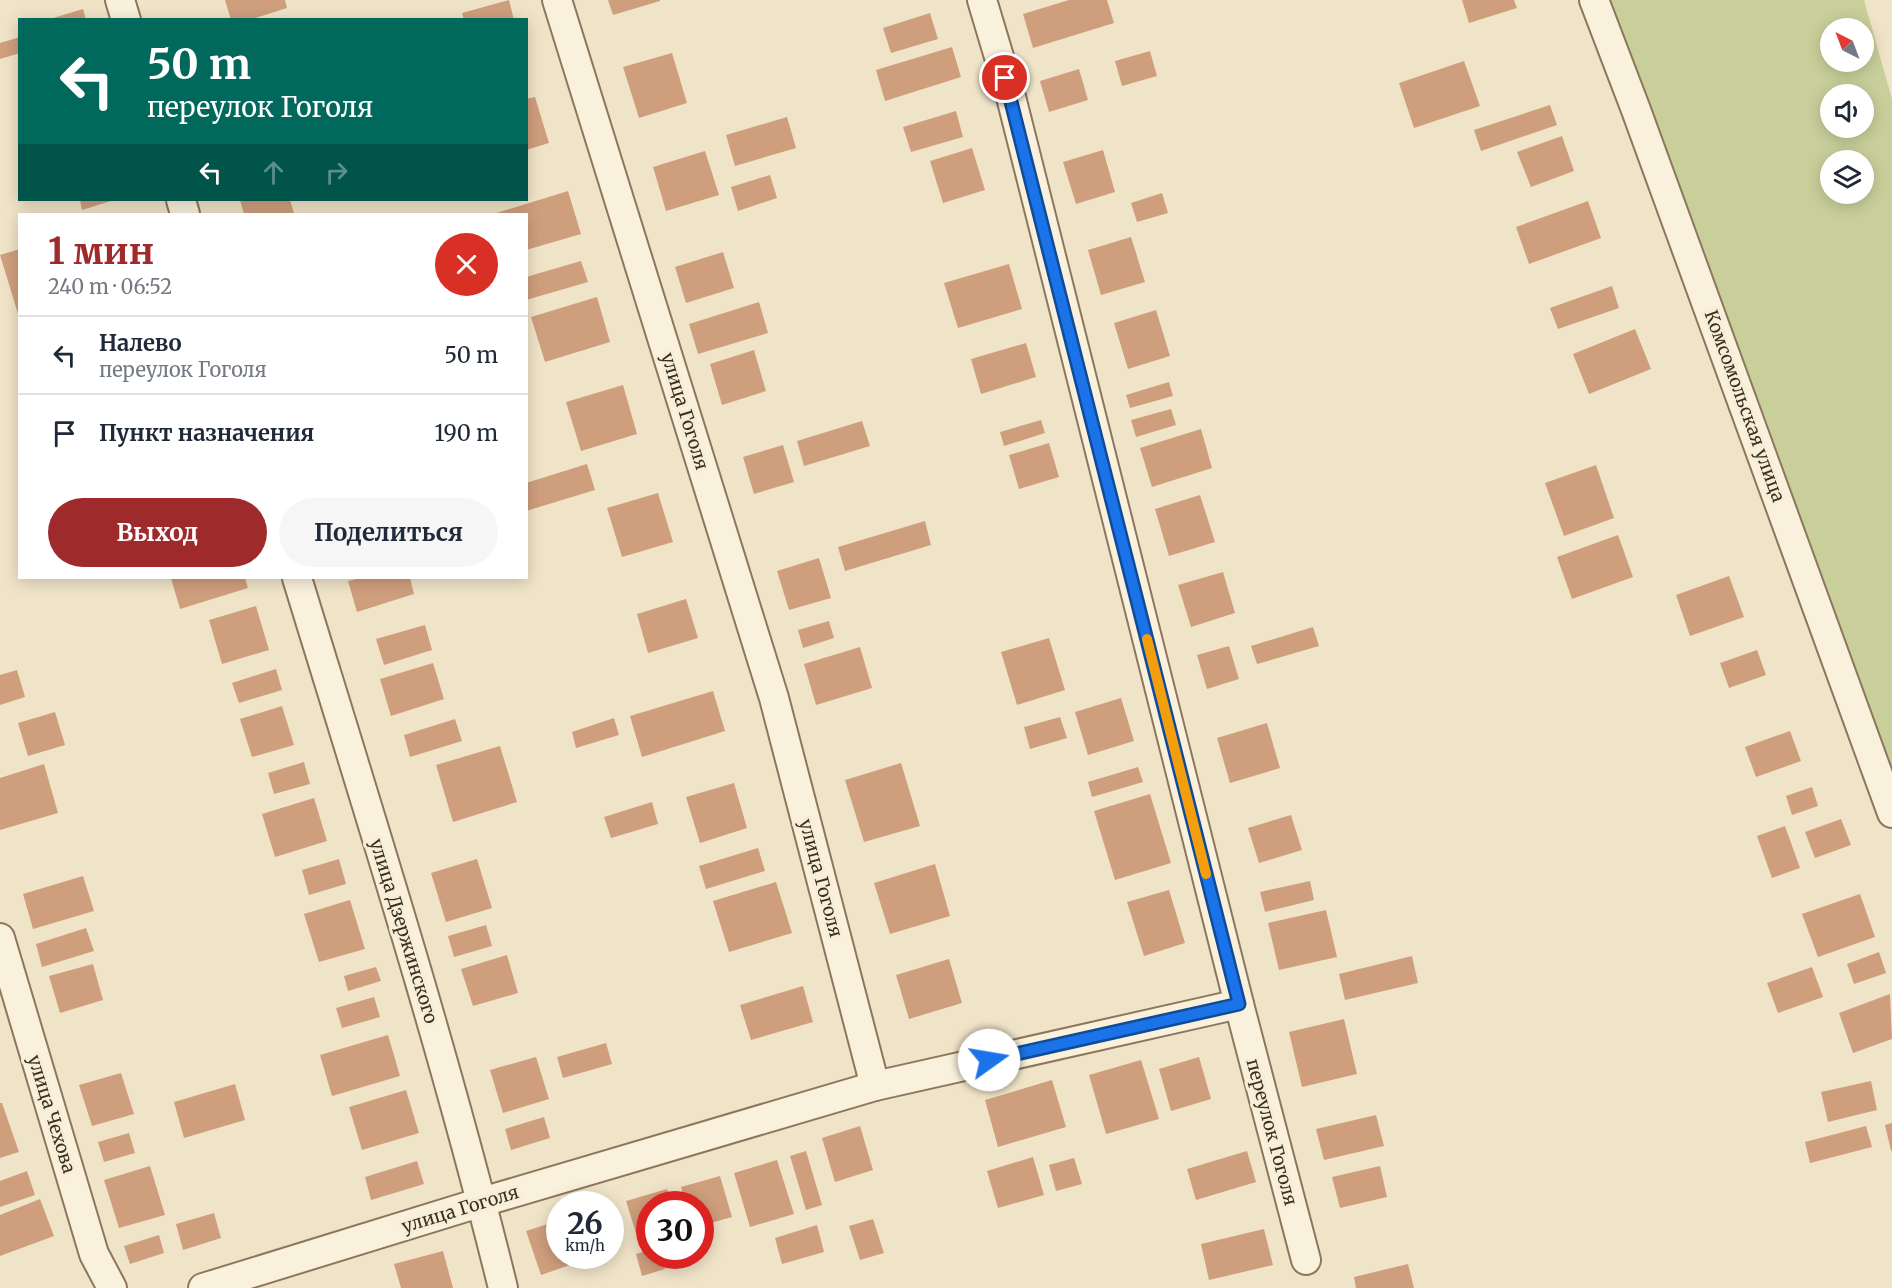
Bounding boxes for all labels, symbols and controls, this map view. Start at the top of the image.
north arrow [1820,18,1874,72]
map controls [1820,18,1874,204]
text: 50 m [147,38,251,90]
icon: left [48,42,126,120]
pin [979,52,1030,103]
icon: arrive [988,61,1021,94]
button: sound [1820,84,1874,138]
text: переулок Гоголя [147,90,373,124]
button: layers [1820,150,1874,204]
icon: left [194,156,227,189]
icon: ahead [257,156,290,189]
icon: right [320,156,353,189]
text: 1 мин [48,229,154,274]
button: close [435,233,498,296]
text: 240 m · 06:52 [48,274,172,299]
street label: Комсомольская улица [1700,307,1791,505]
text: Налево [99,329,182,357]
icon: left [48,339,81,372]
text: 50 m [444,341,498,369]
street label: улица Гоголя [656,350,714,473]
text: переулок Гоголя [99,357,267,382]
icon: arrive [48,417,81,450]
text: Пункт назначения [99,419,314,447]
text: 190 m [435,419,498,447]
button: Выход [48,498,267,567]
button: Поделиться [279,498,498,567]
street label: улица Гоголя [794,816,848,940]
street label: улица Дзержинского [365,836,443,1026]
position arrow [957,1028,1021,1092]
street label: улица Чехова [23,1052,81,1176]
street label: переулок Гоголя [1241,1056,1303,1208]
street label: улица Гоголя [399,1180,522,1238]
speed limit sign: 30 [636,1191,714,1269]
text: 26 [567,1204,603,1242]
text: km/h [565,1236,605,1255]

